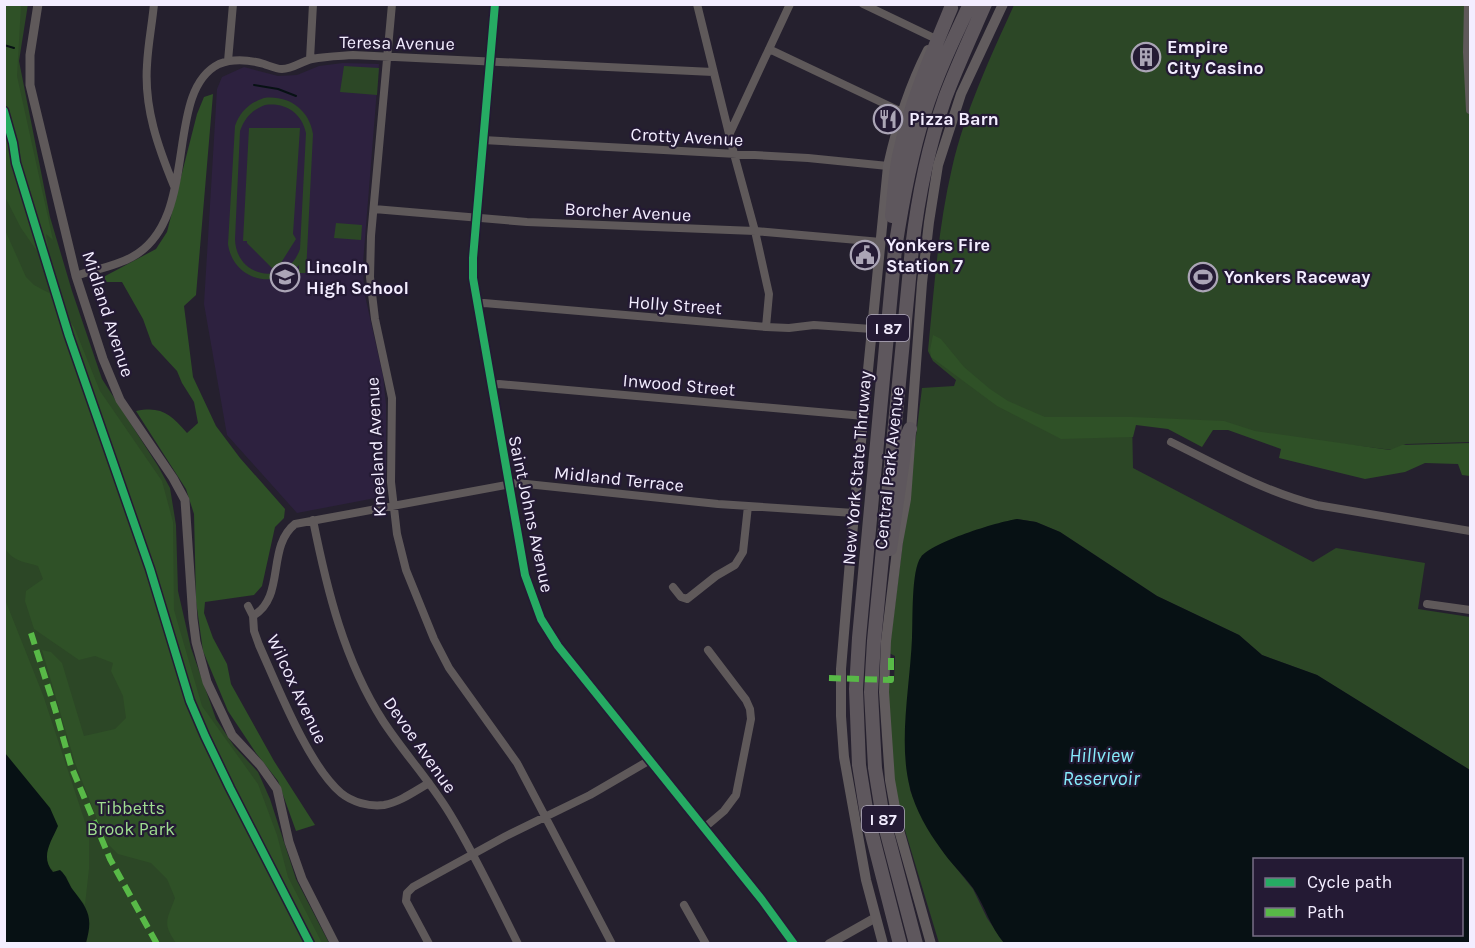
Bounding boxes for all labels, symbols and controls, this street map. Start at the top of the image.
street label: Teresa Avenue [339,31,455,55]
place label: Empire City Casino [1167,36,1264,79]
building icon: Empire City Casino [1130,41,1162,73]
restaurant icon: Pizza Barn [872,103,904,135]
place label: Pizza Barn [909,108,999,130]
street label: Crotty Avenue [630,123,744,151]
street label: Borcher Avenue [564,198,692,226]
place label: Yonkers Fire Station 7 [886,234,990,277]
public building icon: Yonkers Fire Station 7 [849,239,881,271]
street label: Midland Avenue [77,248,139,380]
place label: Lincoln High School [306,256,409,299]
school or university icon: Lincoln High School [269,261,301,293]
sports icon: Yonkers Raceway [1187,261,1219,293]
place label: Yonkers Raceway [1224,266,1370,288]
street label: Holly Street [627,291,723,319]
road number: I 87 [867,315,909,341]
street label: Inwood Street [622,369,736,401]
street label: New York State Thruway [838,369,877,566]
street label: Kneeland Avenue [361,376,391,518]
street label: Central Park Avenue [870,385,908,551]
street label: Saint Johns Avenue [504,434,558,594]
street label: Midland Terrace [553,461,685,497]
street label: Wilcox Avenue [262,631,332,747]
street label: Devoe Avenue [379,693,461,797]
water label: Hillview Reservoir [1063,744,1141,790]
park label: Tibbetts Brook Park [87,797,175,840]
road number: I 87 [862,806,904,832]
legend [1253,858,1463,936]
text: Cycle path [1307,871,1392,893]
text: Path [1307,901,1345,923]

